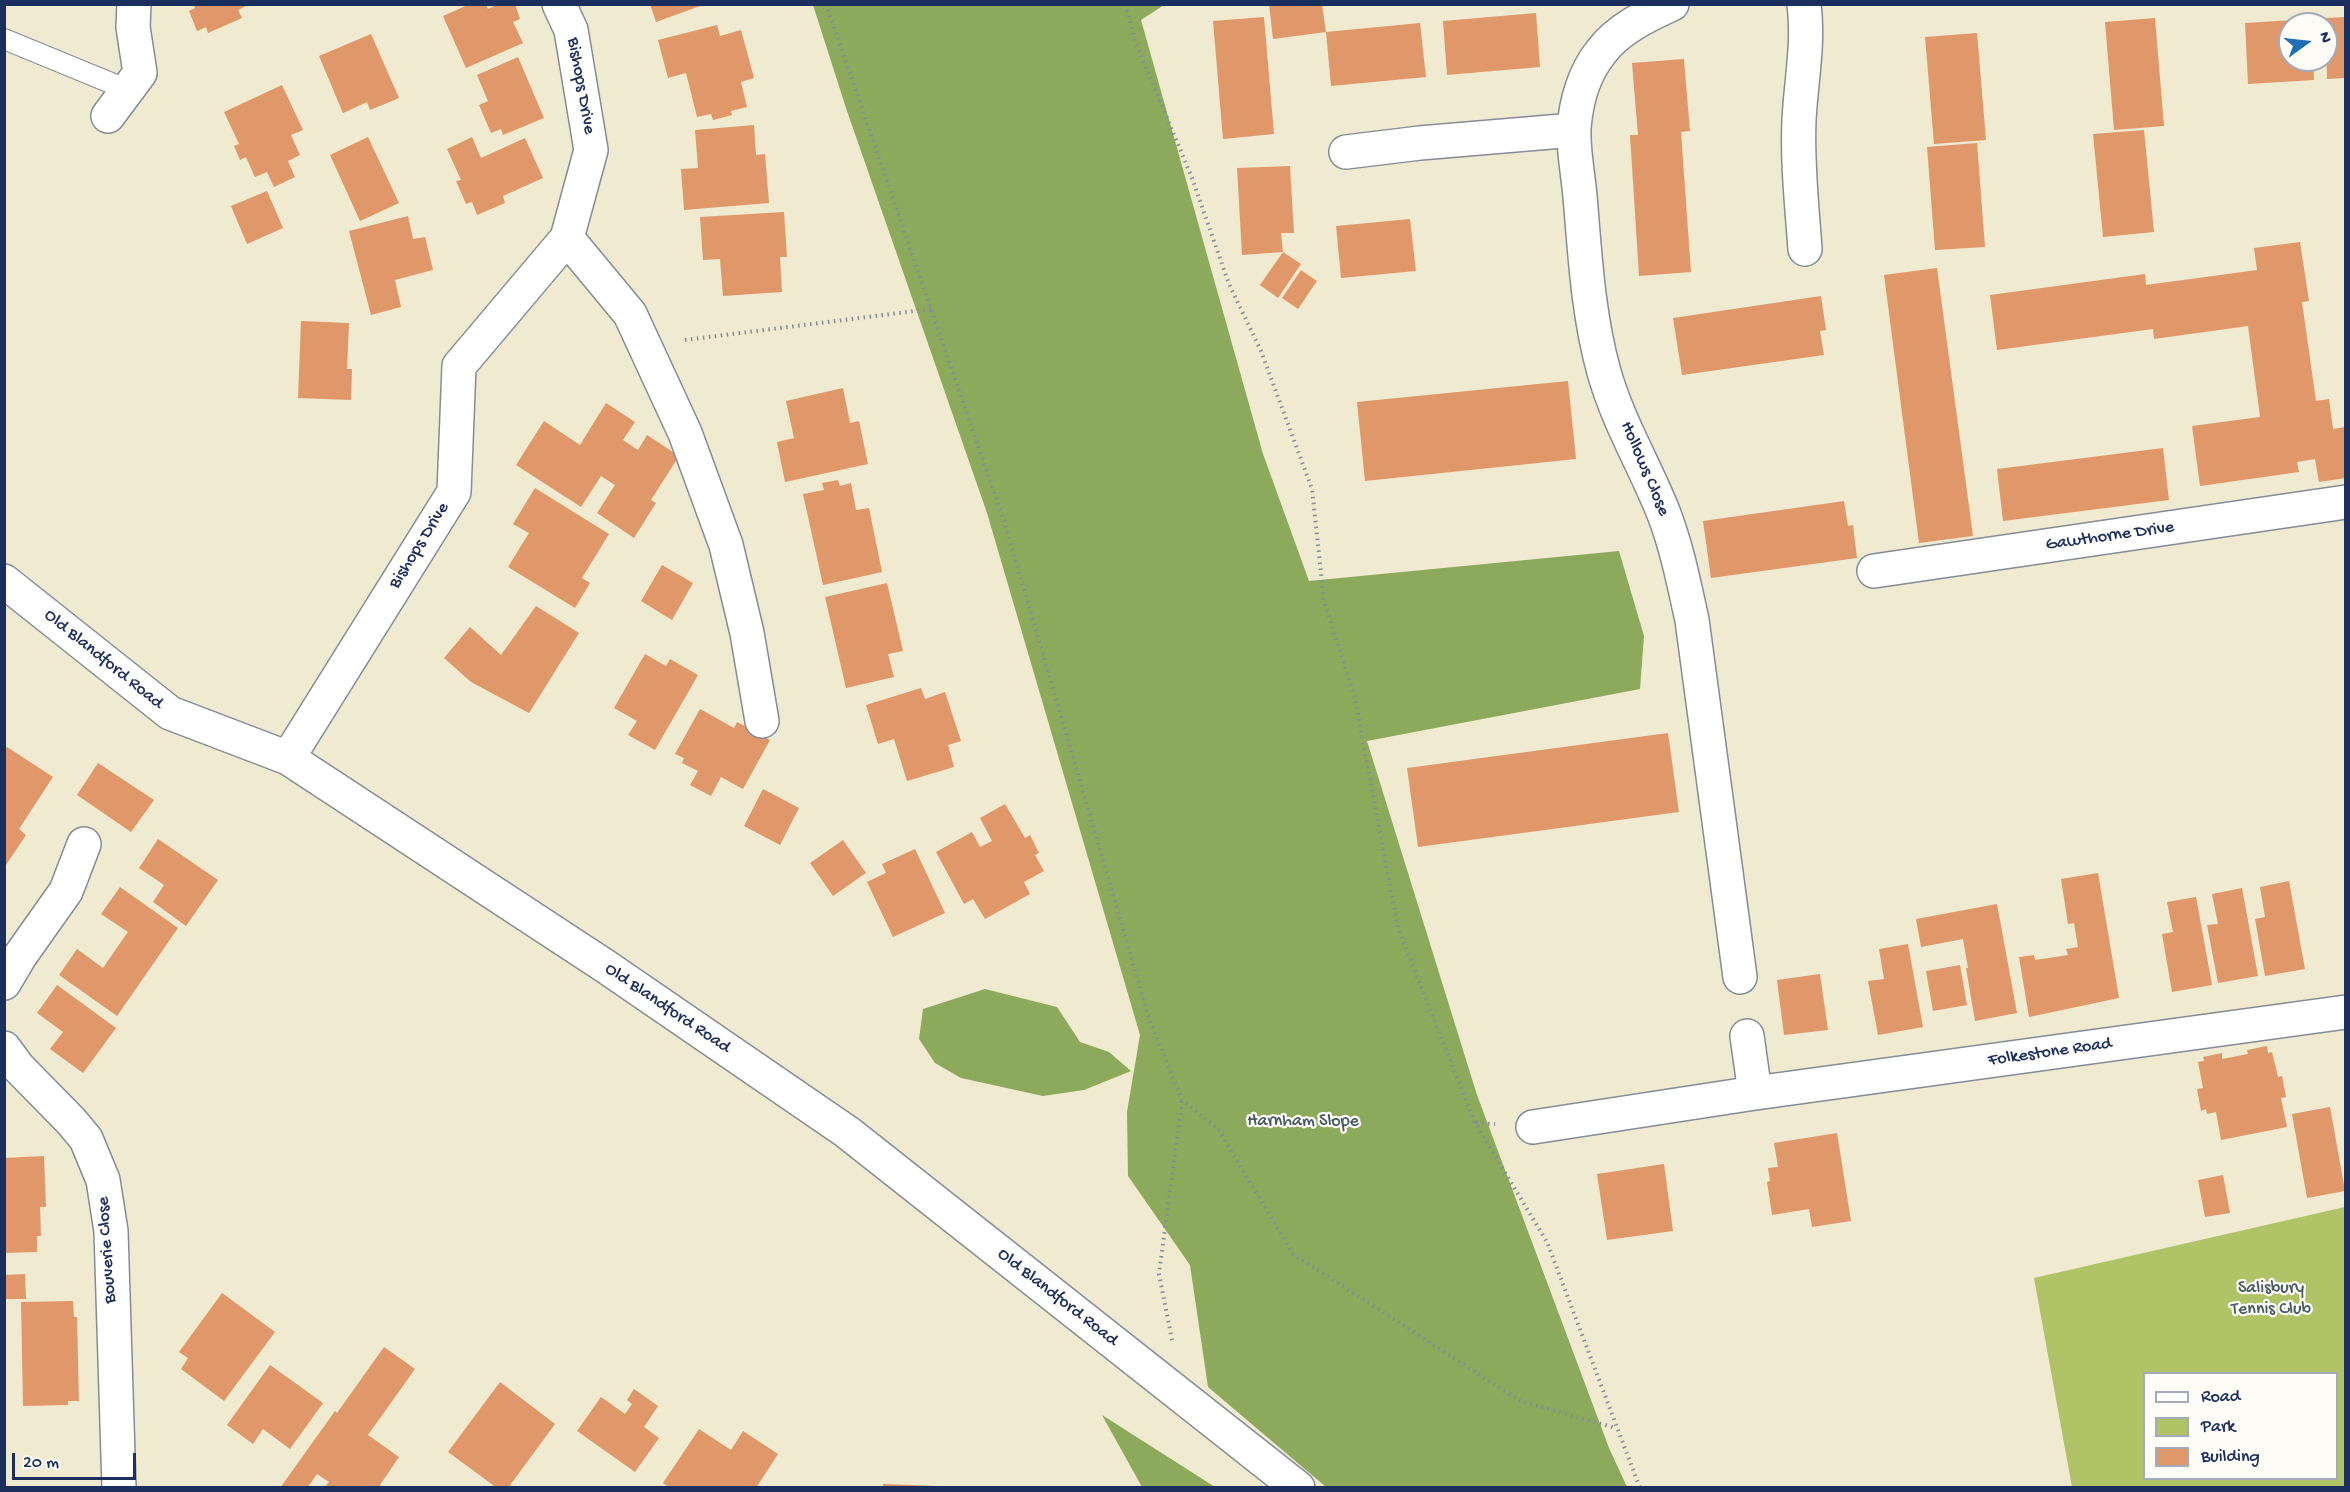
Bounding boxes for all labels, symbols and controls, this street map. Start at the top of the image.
north arrow [2278,12,2338,72]
text: N [2313,30,2334,45]
street label: Bishops Drive [561,36,599,136]
street label: Hollows Close [1614,418,1674,520]
street label: Bishops Drive [385,499,455,593]
street label: Gawthorne Drive [2044,517,2176,557]
street label: Old Blandford Road [39,605,167,715]
street label: Old Blandford Road [600,959,734,1059]
street label: Folkestone Road [1987,1034,2113,1072]
park label: Harnham Slope [1247,1111,1359,1133]
street label: Bouverie Close [93,1196,123,1304]
street label: Old Blandford Road [992,1244,1122,1352]
park label: Salisbury Tennis Club [2231,1278,2311,1320]
legend [2143,1372,2338,1480]
text: Road [2201,1387,2240,1408]
text: Park [2201,1417,2235,1438]
scale bar [15,1441,140,1479]
text: Building [2201,1447,2260,1468]
text: 20 m [23,1453,59,1474]

